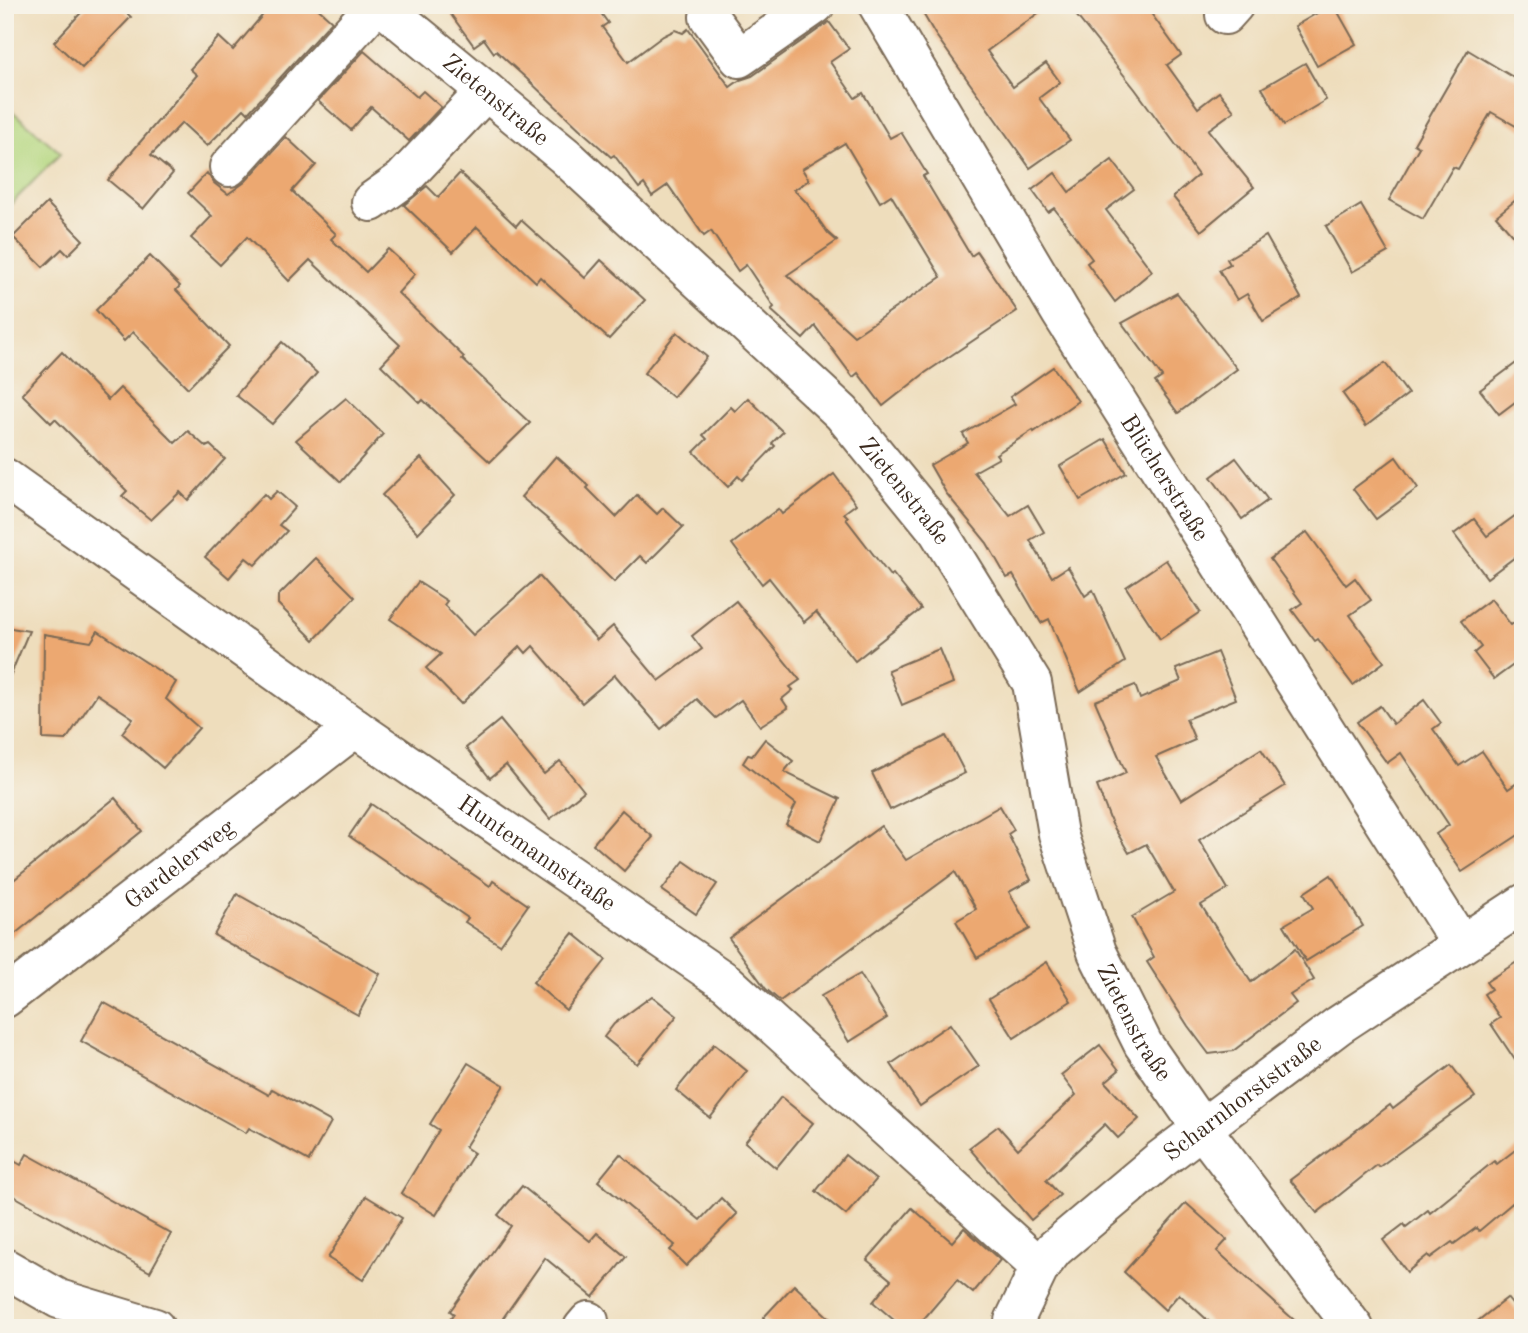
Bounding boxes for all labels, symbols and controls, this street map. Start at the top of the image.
street label: Zietenstraße [437,51,553,152]
street label: Blücherstraße [1115,411,1212,546]
street label: Zietenstraße [853,434,953,549]
street label: Huntemannstraße [453,792,619,917]
street label: Gardelerweg [121,816,240,915]
street label: Zietenstraße [1091,961,1175,1086]
street label: Scharnhorststraße [1160,1033,1327,1167]

